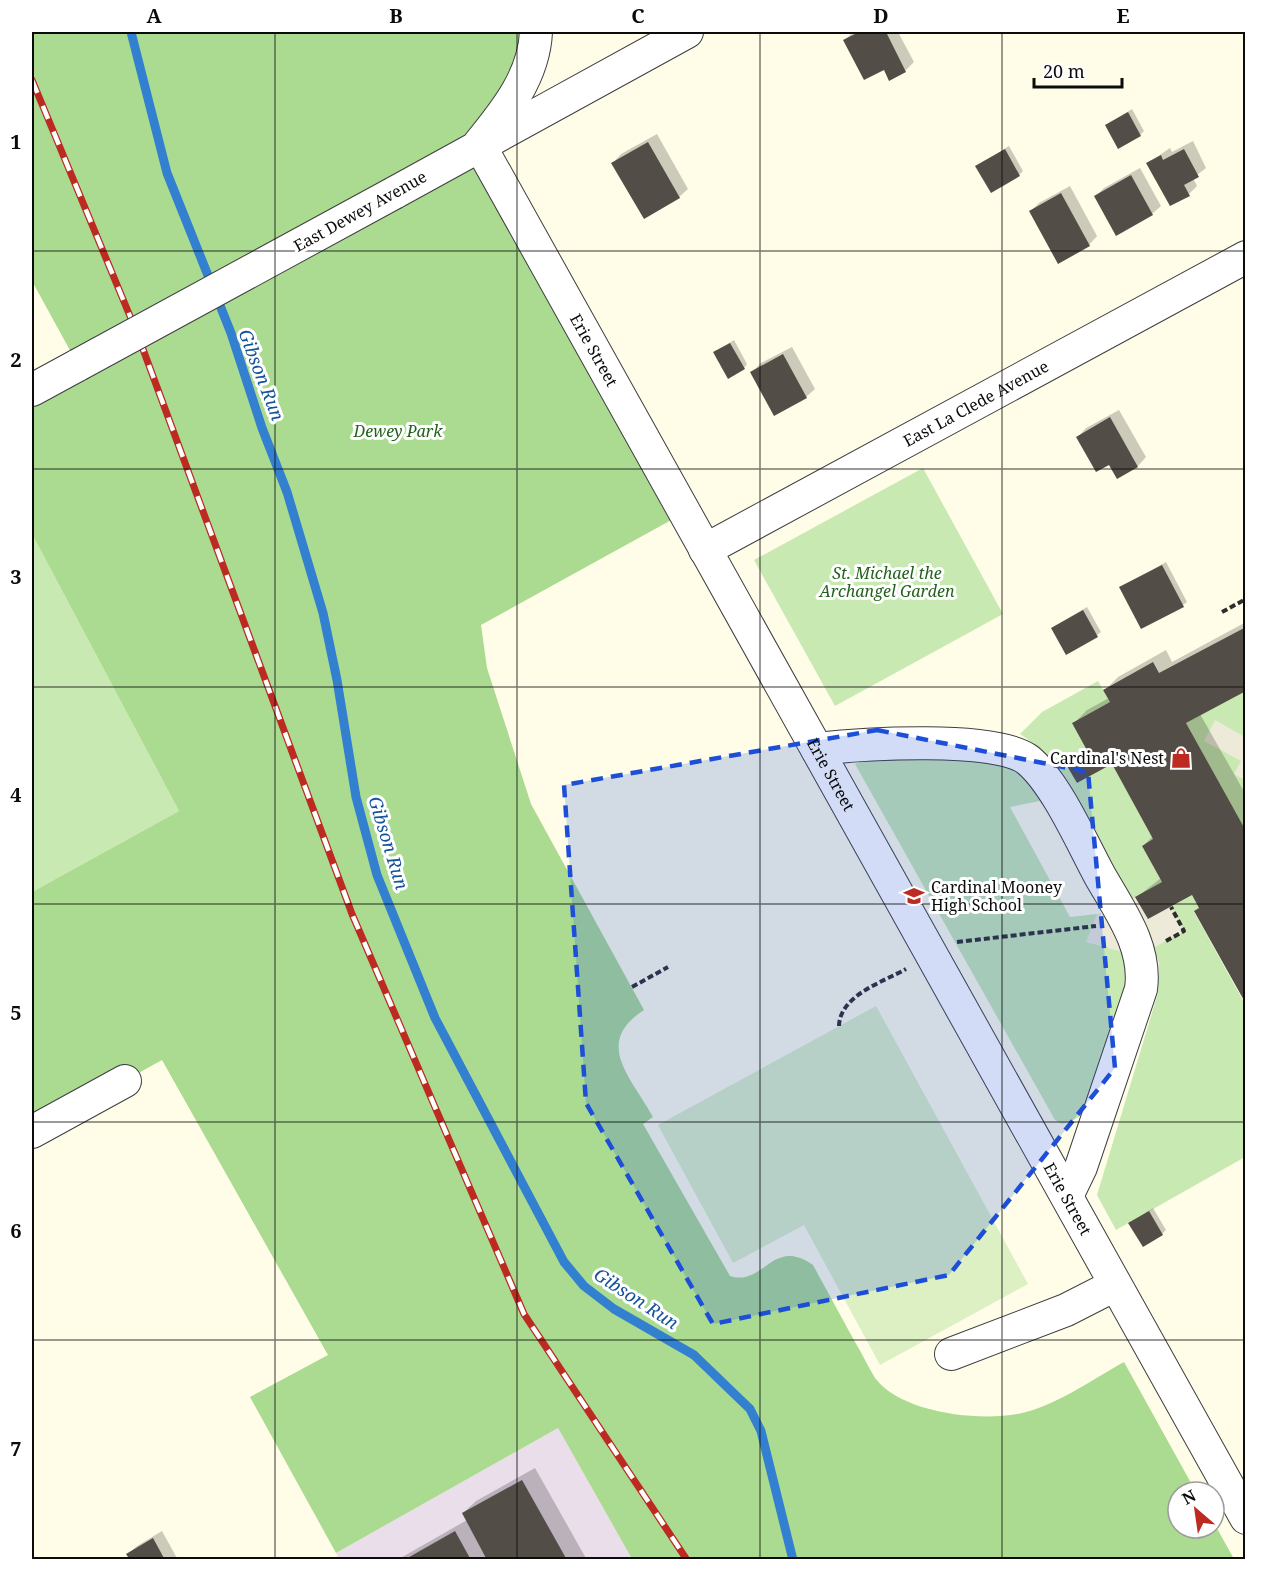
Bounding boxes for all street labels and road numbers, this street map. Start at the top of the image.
street label: East Dewey Avenue [290,165,430,257]
street label: Erie Street [565,310,623,391]
street label: East La Clede Avenue [899,355,1052,452]
street label: Erie Street [802,734,860,815]
street label: Erie Street [1039,1158,1097,1239]

